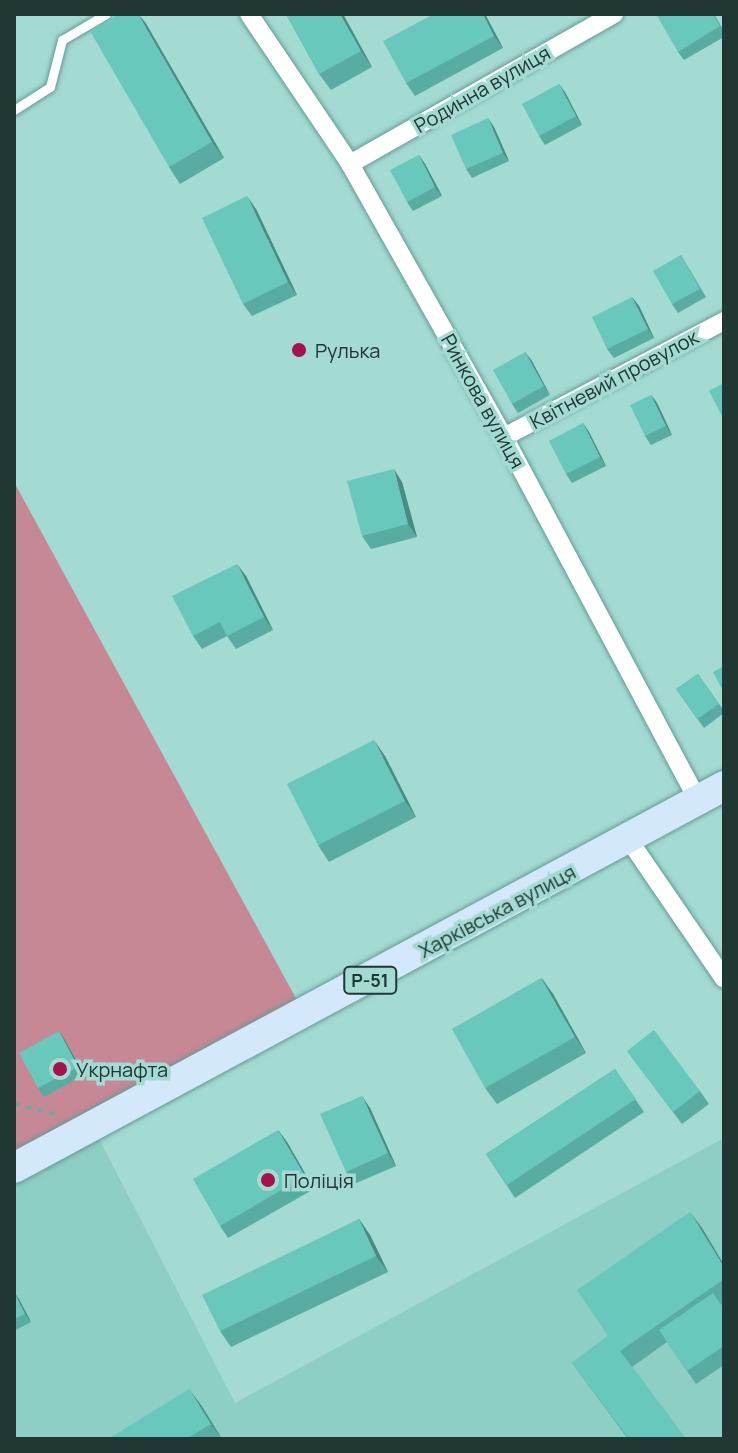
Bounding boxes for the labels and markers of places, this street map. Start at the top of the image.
place label: Рулька [315,338,380,362]
marker: Рулька [290,341,308,359]
place label: Укрнафта [76,1057,168,1081]
marker: Укрнафта [51,1060,69,1078]
place label: Поліція [284,1168,354,1192]
marker: Поліція [259,1171,277,1189]

